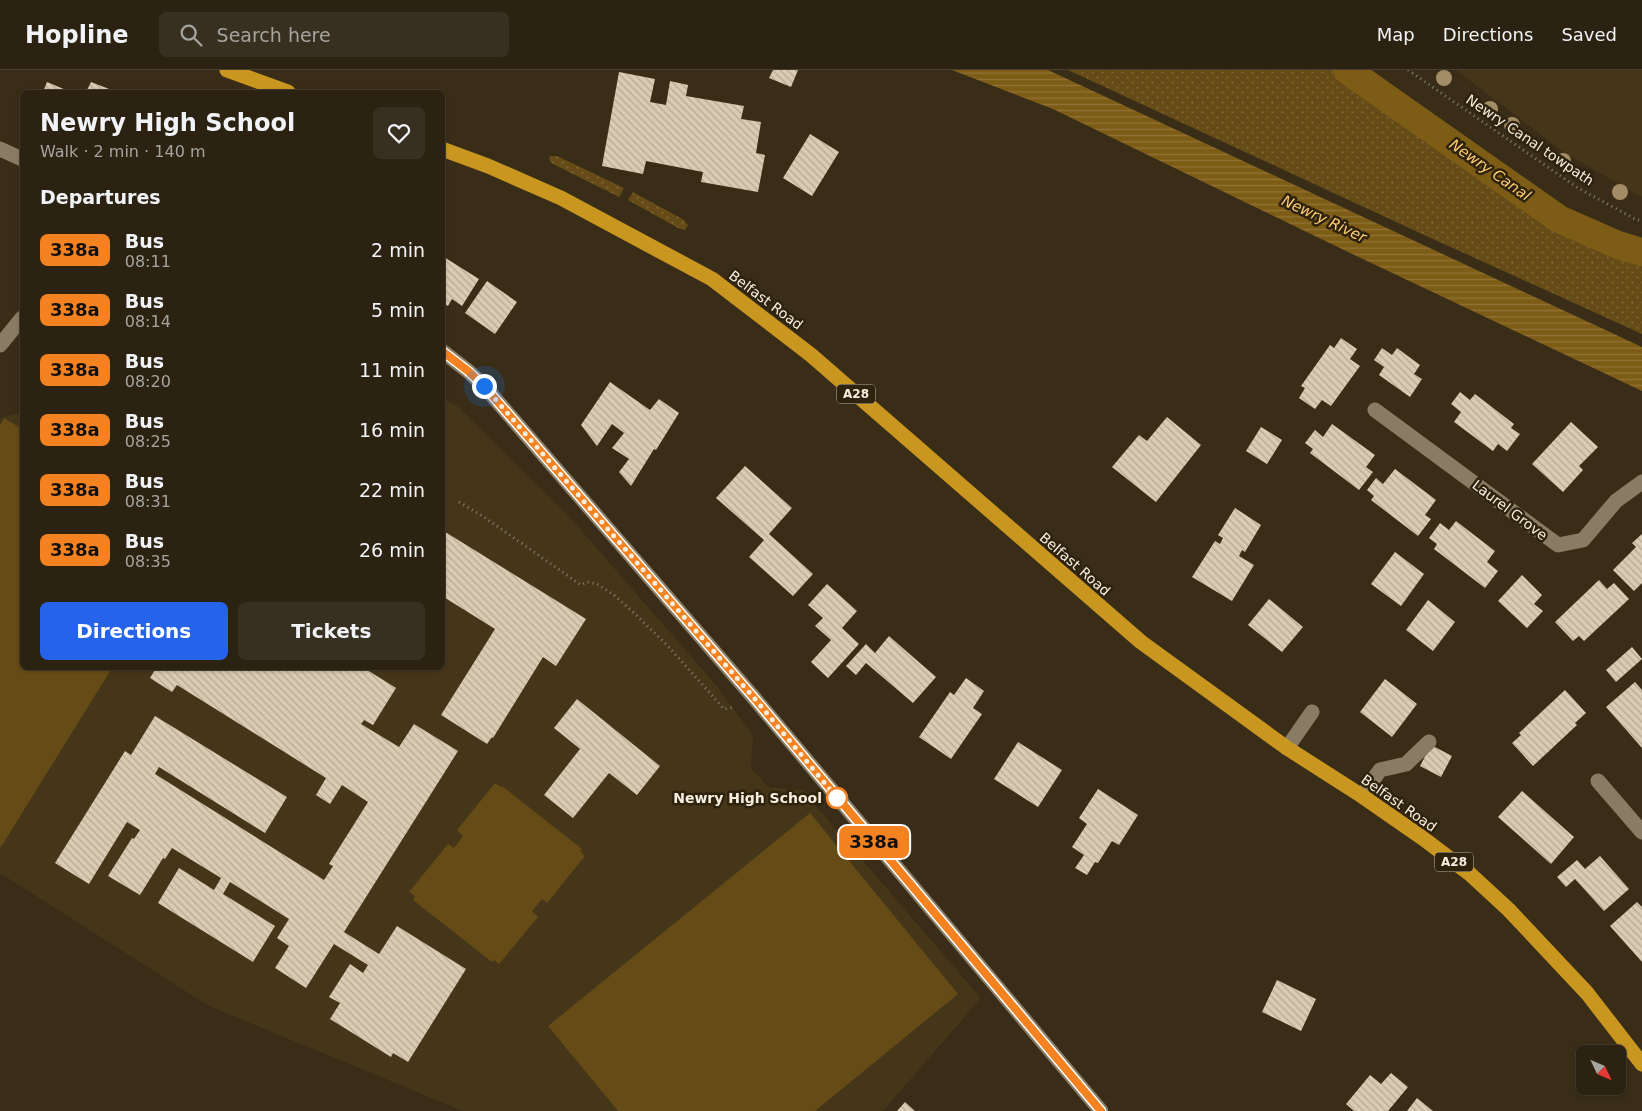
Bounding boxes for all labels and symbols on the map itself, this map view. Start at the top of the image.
street label: Newry Canal towpath [1463,91,1597,189]
water label: Newry Canal [1446,135,1534,205]
water label: Newry River [1279,192,1370,247]
street label: Belfast Road [726,267,806,333]
your location [472,374,497,399]
road number: A28 [837,384,875,404]
street label: Laurel Grove [1469,477,1551,543]
street label: Belfast Road [1037,529,1113,599]
street label: Belfast Road [1358,771,1440,835]
marker: Newry High School [826,787,848,809]
place label: Newry High School [673,790,822,806]
line badge: 338a [839,826,909,858]
road number: A28 [1435,852,1473,872]
north arrow [1576,1045,1626,1095]

